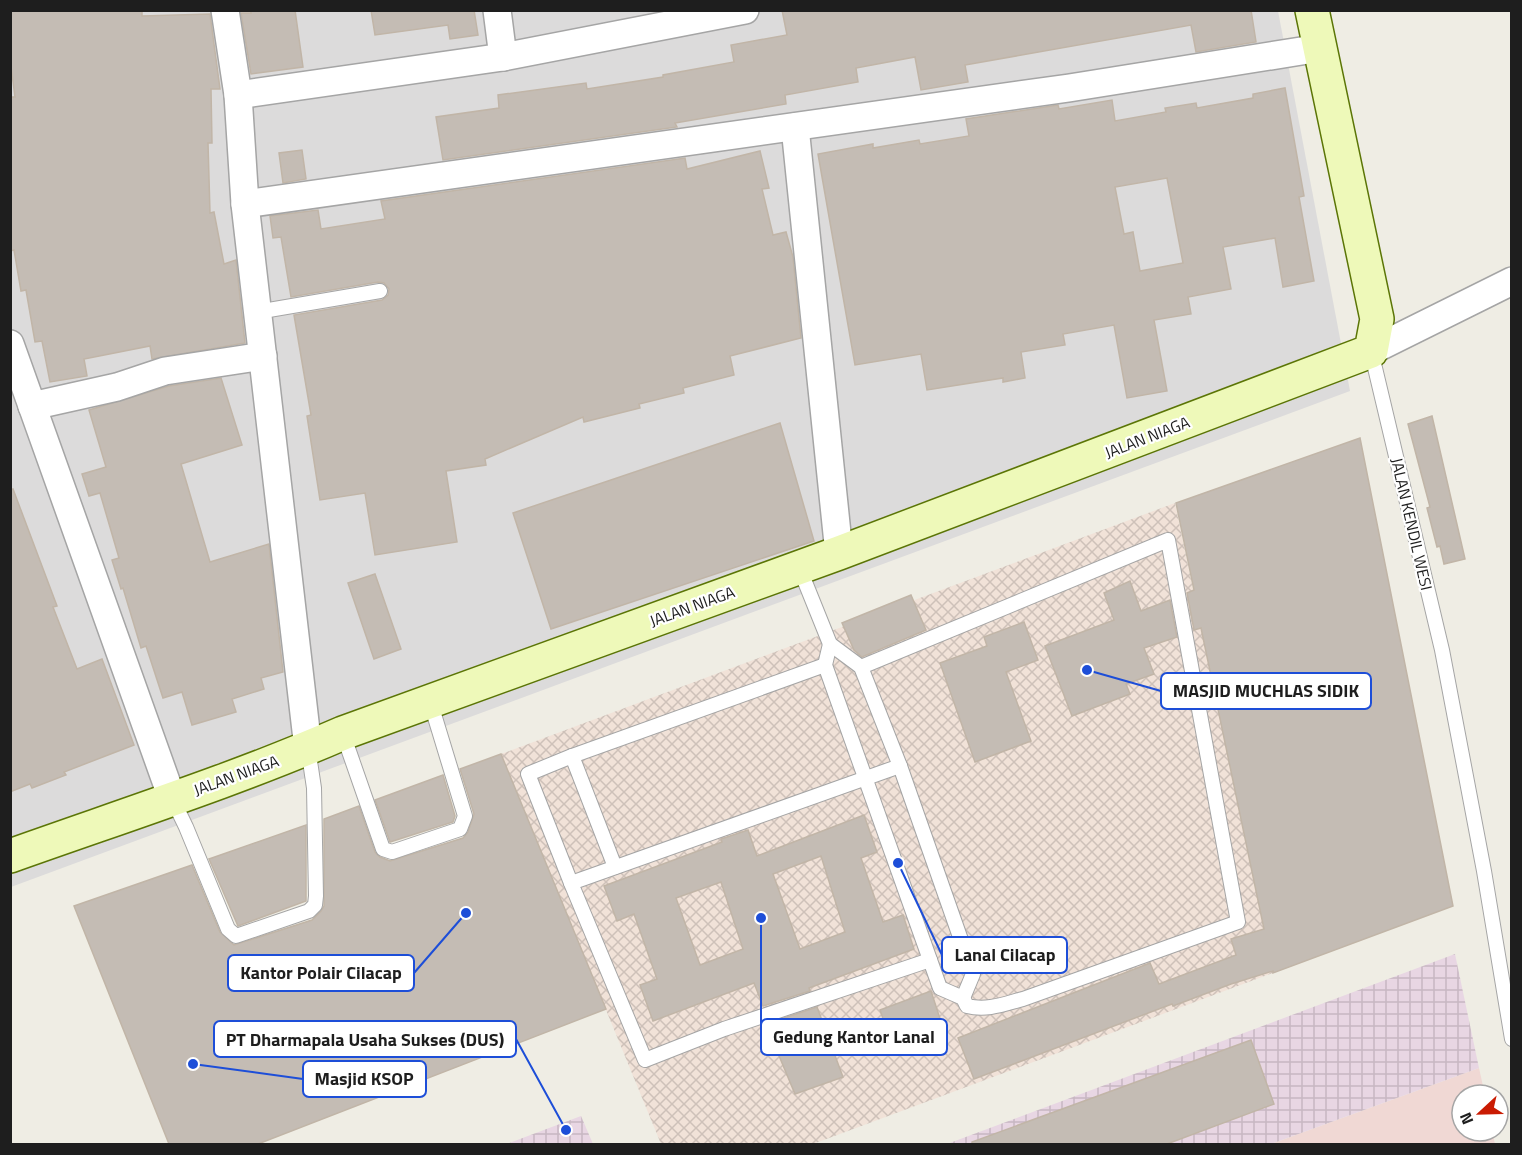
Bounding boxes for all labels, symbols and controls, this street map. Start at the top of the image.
street label: JALAN NIAGA [1101,410,1193,464]
street label: JALAN KENDIL WESI [1385,455,1439,593]
street label: JALAN NIAGA [646,579,738,633]
callout: MASJID MUCHLAS SIDIK [1161,673,1371,709]
text: MASJID MUCHLAS SIDIK [1173,677,1359,704]
street label: JALAN NIAGA [190,748,282,802]
callout: Lanal Cilacap [942,937,1067,973]
text: Lanal Cilacap [954,941,1056,968]
callout: Kantor Polair Cilacap [228,955,414,991]
text: Kantor Polair Cilacap [240,959,402,986]
callout: Gedung Kantor Lanal [761,1019,947,1055]
callout: PT Dharmapala Usaha Sukses (DUS) [214,1021,516,1057]
text: Gedung Kantor Lanal [773,1023,935,1050]
text: PT Dharmapala Usaha Sukses (DUS) [226,1026,504,1053]
callout: Masjid KSOP [303,1061,426,1097]
text: Masjid KSOP [314,1065,414,1092]
north arrow [1450,1083,1510,1143]
text: N [1453,1109,1479,1128]

